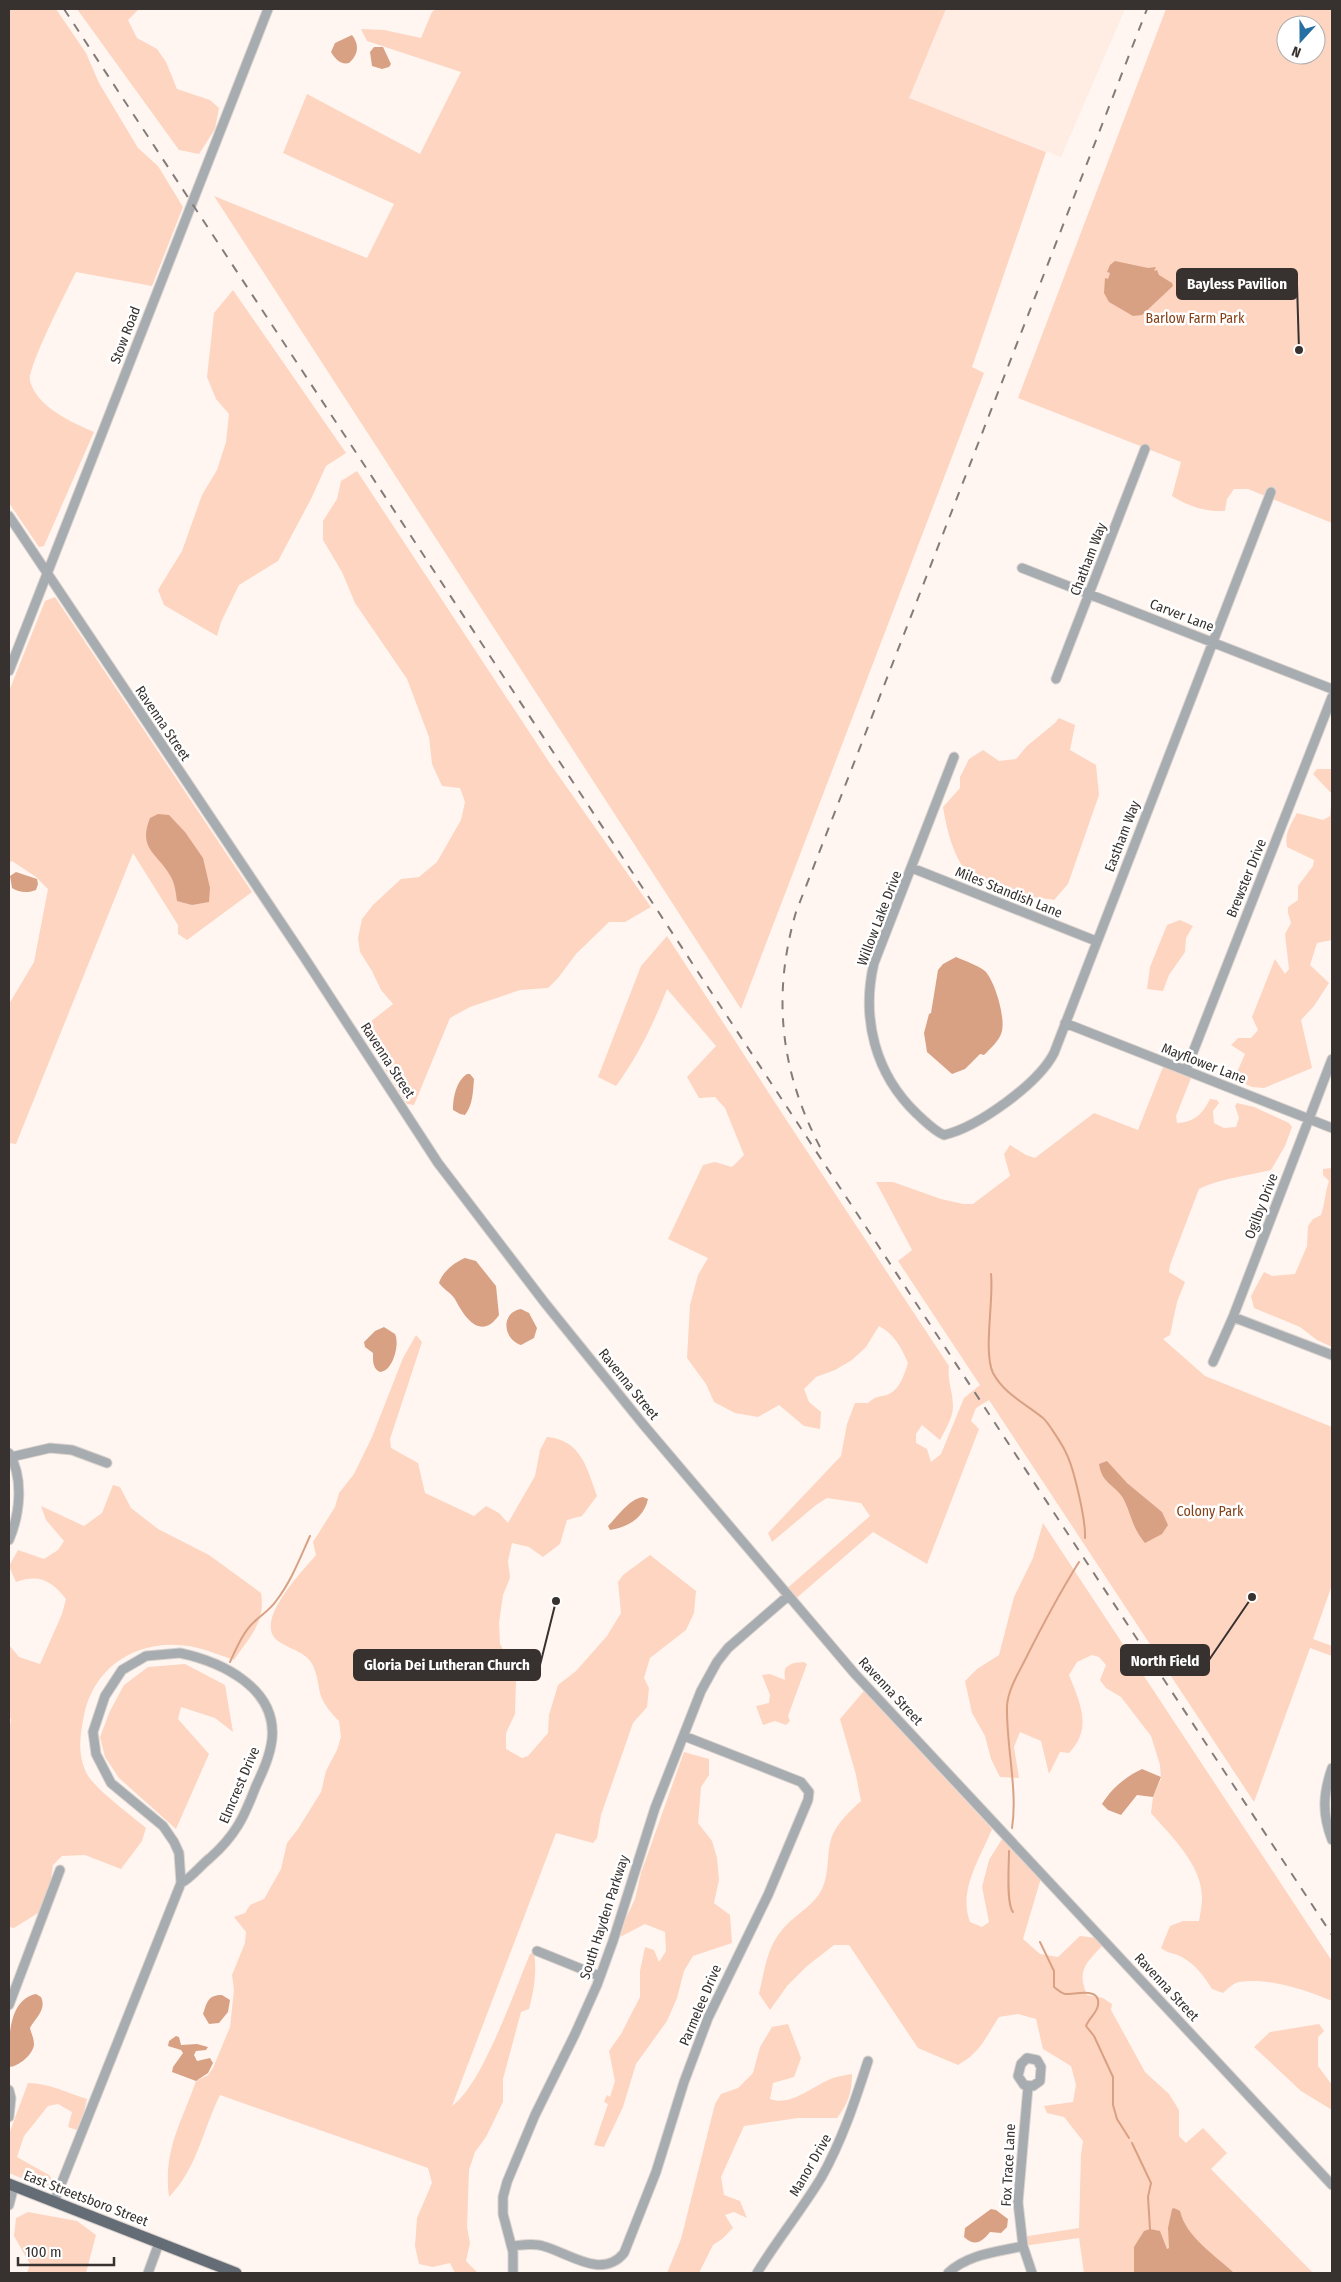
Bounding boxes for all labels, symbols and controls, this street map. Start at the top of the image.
north arrow [1276,15,1326,65]
text: N [1290,42,1303,61]
callout: Bayless Pavilion [1177,269,1297,299]
text: Bayless Pavilion [1187,275,1287,293]
street label: Stow Road [107,304,144,366]
park label: Barlow Farm Park [1146,310,1245,327]
street label: Chatham Way [1067,519,1110,598]
street label: Carver Lane [1147,595,1216,635]
street label: Ravenna Street [131,683,194,764]
street label: Eastham Way [1101,797,1144,874]
street label: Brewster Drive [1223,836,1270,920]
street label: Miles Standish Lane [953,863,1065,922]
street label: Willow Lake Drive [854,868,905,968]
street label: Ravenna Street [357,1019,419,1102]
street label: Mayflower Lane [1159,1040,1249,1087]
street label: Ogilby Drive [1241,1171,1282,1242]
street label: Ravenna Street [595,1345,663,1424]
park label: Colony Park [1177,1503,1244,1520]
callout: North Field [1121,1645,1209,1675]
callout: Gloria Dei Lutheran Church [354,1650,540,1680]
text: North Field [1131,1652,1199,1670]
street label: Ravenna Street [855,1654,927,1729]
text: Gloria Dei Lutheran Church [364,1656,530,1674]
street label: Elmcrest Drive [216,1744,263,1826]
street label: South Hayden Parkway [576,1852,633,1982]
street label: Ravenna Street [1131,1950,1203,2025]
street label: Parmelee Drive [676,1962,725,2048]
street label: Fox Trace Lane [998,2123,1019,2207]
street label: Manor Drive [786,2131,835,2200]
street label: East Streetsboro Street [21,2167,151,2230]
scale bar [18,2234,114,2266]
text: 100 m [25,2243,62,2261]

